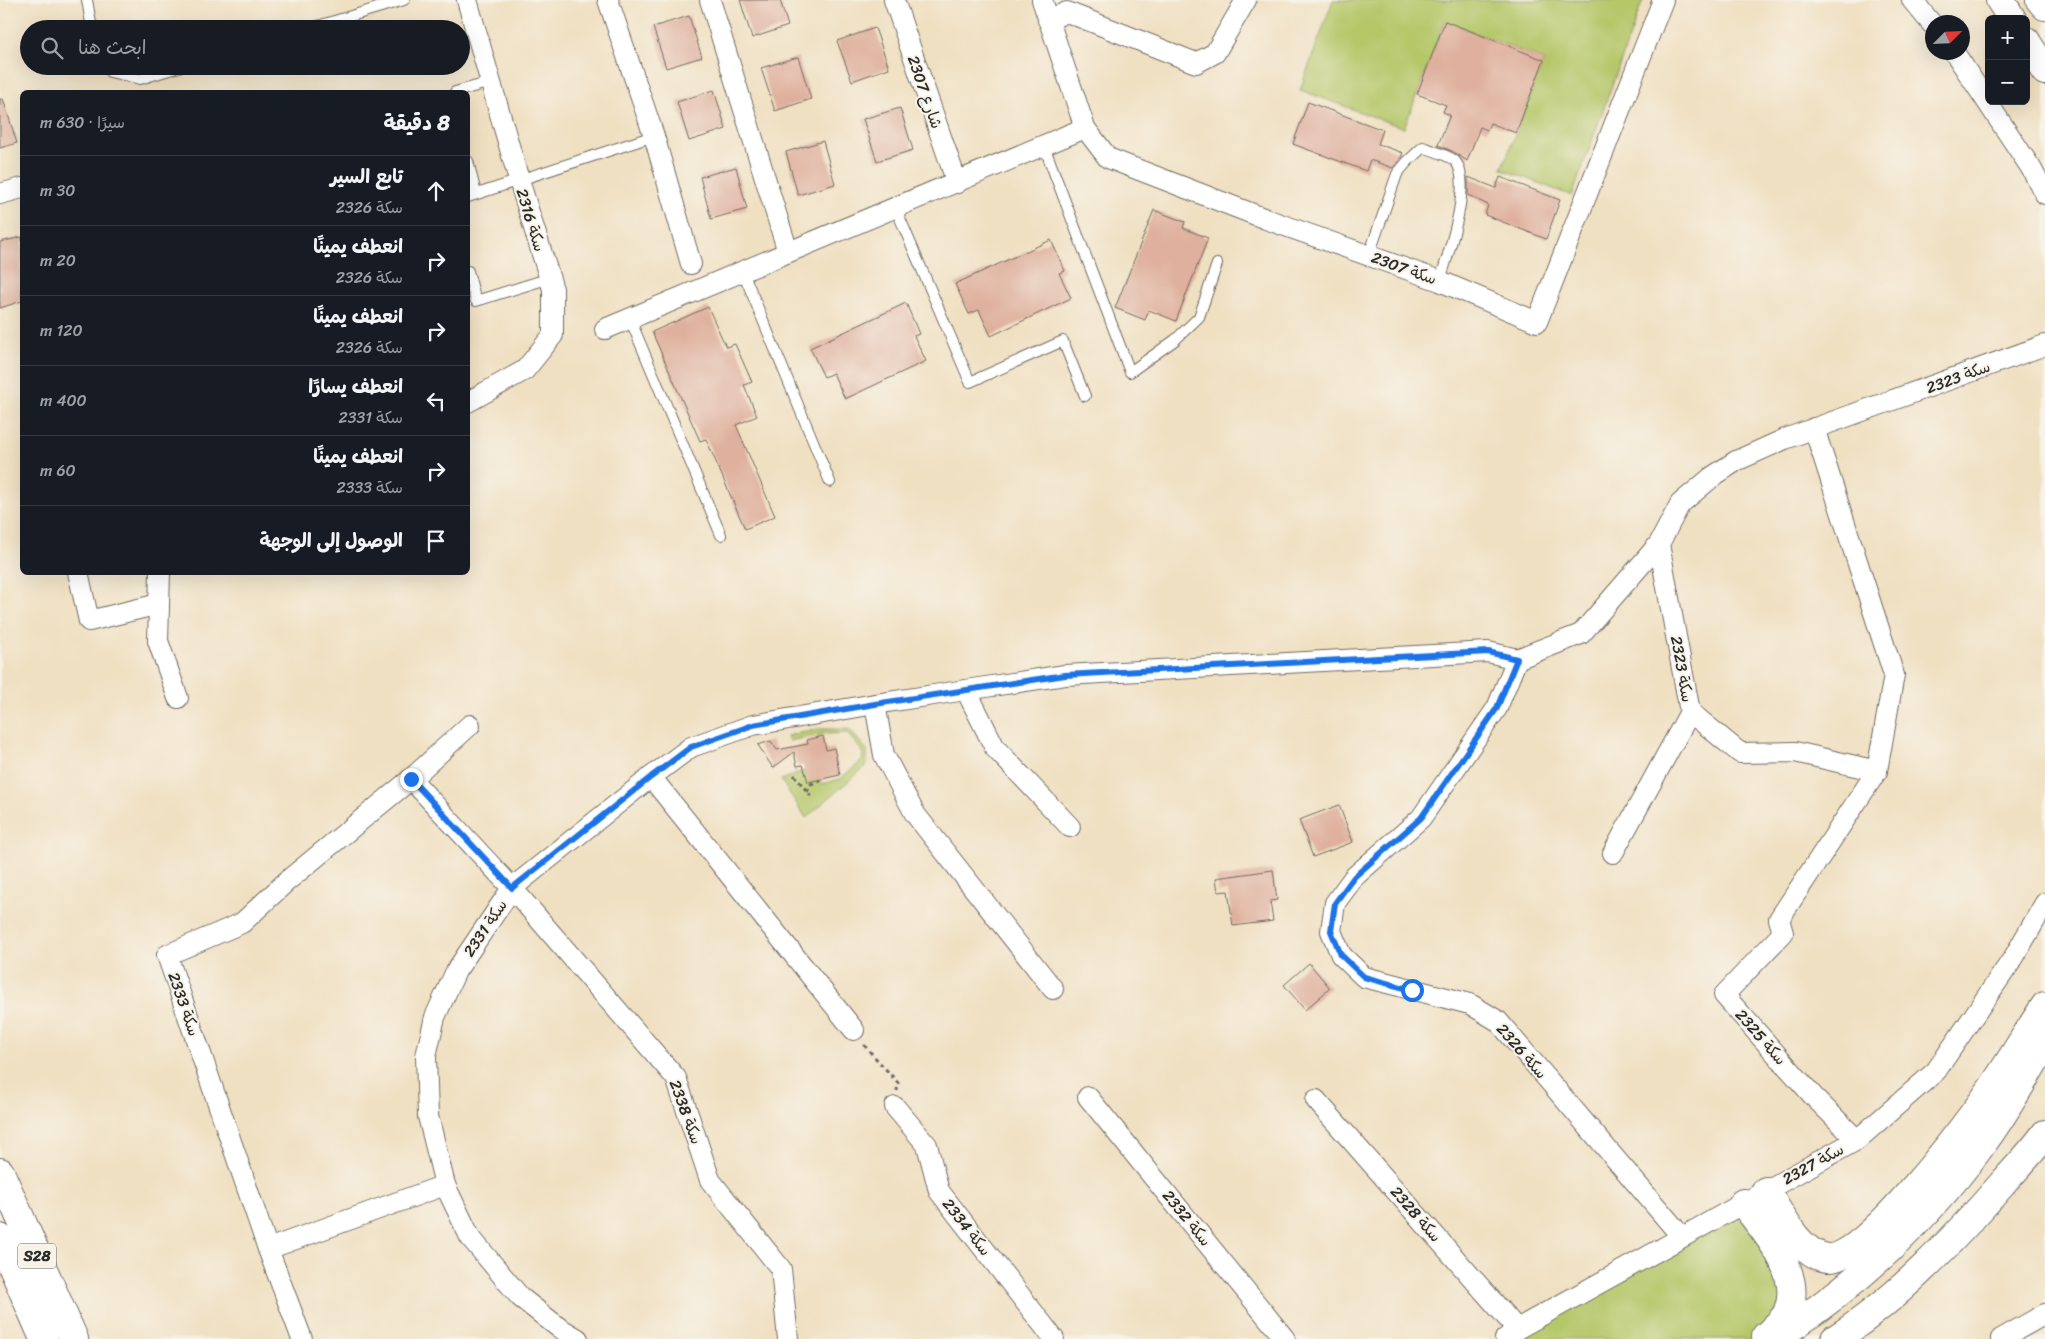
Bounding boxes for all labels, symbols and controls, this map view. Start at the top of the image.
north arrow [1925,15,1970,60]
map controls [1985,15,2030,105]
button: + [1985,15,2030,60]
search box [20,20,470,75]
text: ابحث هنا [78,31,146,64]
icon: search [38,34,66,62]
street label: 2307 شارع [899,51,951,133]
button: − [1985,60,2030,105]
text: 8 دقيقة [383,104,450,142]
text: سيرًا · 630 m [40,108,125,137]
text: تابع السير [330,160,403,193]
text: 30 m [40,176,75,205]
icon: ahead [422,177,450,205]
street label: 2316 سكة [508,185,554,255]
text: سكة 2326 [336,193,403,222]
text: انعطف يمينًا [313,230,403,263]
street label: سكة 2307 [1367,243,1441,293]
text: 20 m [40,246,76,275]
icon: right [422,247,450,275]
text: سكة 2326 [336,263,403,292]
text: انعطف يمينًا [313,300,403,333]
text: 120 m [40,316,83,345]
icon: right [422,317,450,345]
text: سكة 2326 [336,333,403,362]
street label: سكة 2323 [1922,352,1994,402]
text: انعطف يسارًا [308,370,403,403]
text: 400 m [40,386,87,415]
icon: left [422,387,450,415]
text: سكة 2331 [338,403,403,432]
text: انعطف يمينًا [313,440,403,473]
text: 60 m [40,456,76,485]
icon: right [422,457,450,485]
text: سكة 2333 [337,473,403,502]
text: الوصول إلى الوجهة [260,524,403,557]
icon: arrive [422,527,450,555]
street label: سكة 2323 [1662,634,1702,704]
route end [400,768,423,791]
street label: سكة 2331 [455,893,515,963]
street label: سكة 2333 [159,968,209,1040]
route start [1401,979,1424,1002]
street label: سكة 2325 [1728,1002,1794,1072]
street label: سكة 2326 [1489,1016,1555,1086]
street label: سكة 2338 [661,1075,711,1149]
street label: سكة 2327 [1777,1135,1849,1193]
street label: سكة 2328 [1383,1179,1449,1249]
street label: سكة 2332 [1155,1183,1219,1253]
street label: سكة 2334 [935,1191,999,1263]
road number: S28 [18,1244,56,1268]

